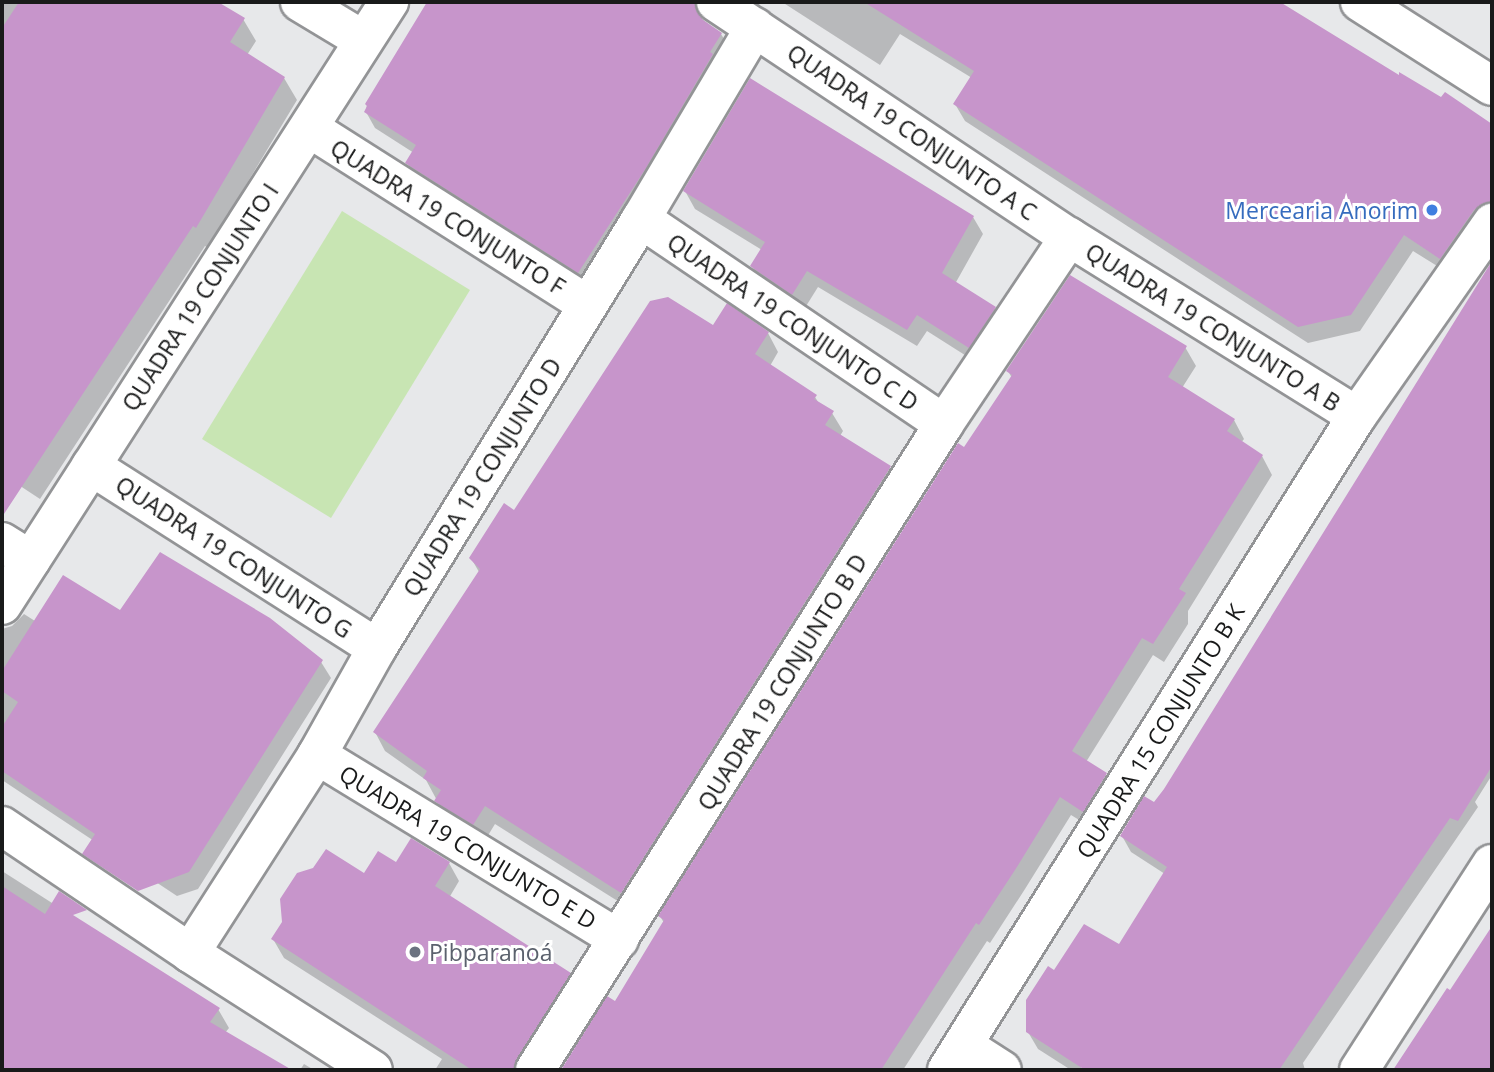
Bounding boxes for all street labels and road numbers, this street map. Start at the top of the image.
street label: QUADRA 19 CONJUNTO A C [782,38,1042,226]
street label: QUADRA 19 CONJUNTO F [326,133,570,301]
street label: QUADRA 19 CONJUNTO I [116,178,284,416]
street label: QUADRA 19 CONJUNTO C D [662,228,924,416]
street label: QUADRA 19 CONJUNTO A B [1081,237,1345,417]
street label: QUADRA 19 CONJUNTO D [397,353,567,601]
street label: QUADRA 19 CONJUNTO G [111,470,357,644]
street label: QUADRA 19 CONJUNTO B D [692,549,872,815]
street label: QUADRA 15 CONJUNTO B K [1070,599,1250,863]
street label: QUADRA 19 CONJUNTO E D [335,759,601,935]

